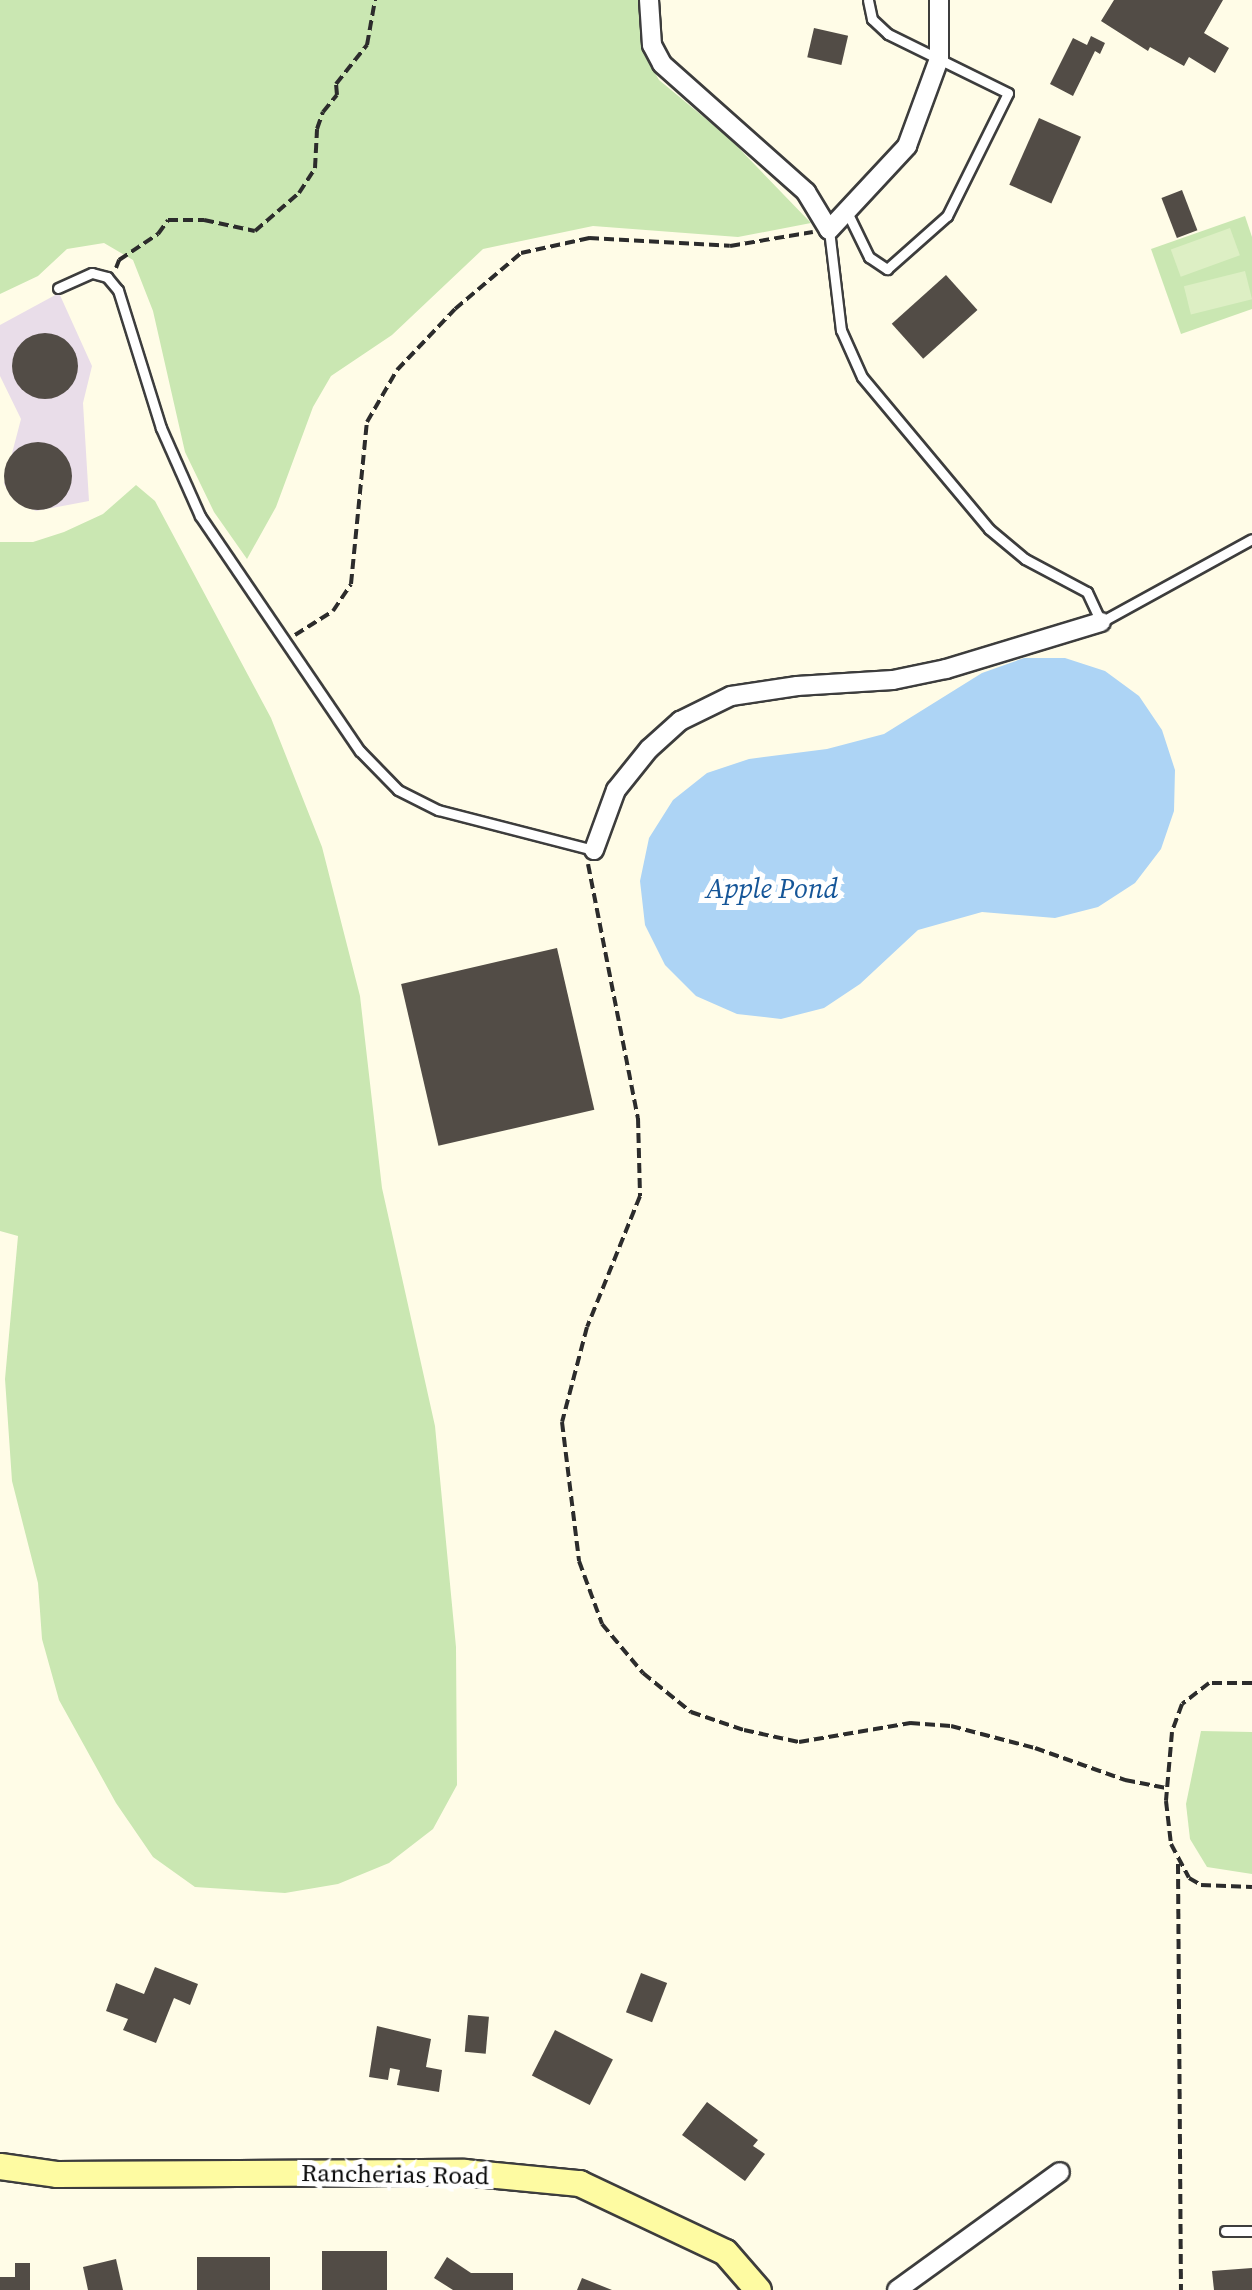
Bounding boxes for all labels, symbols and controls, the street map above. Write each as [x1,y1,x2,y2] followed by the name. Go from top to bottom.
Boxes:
[706,871,838,905] water label: Apple Pond
[301,2157,489,2191] street label: Rancherias Road

